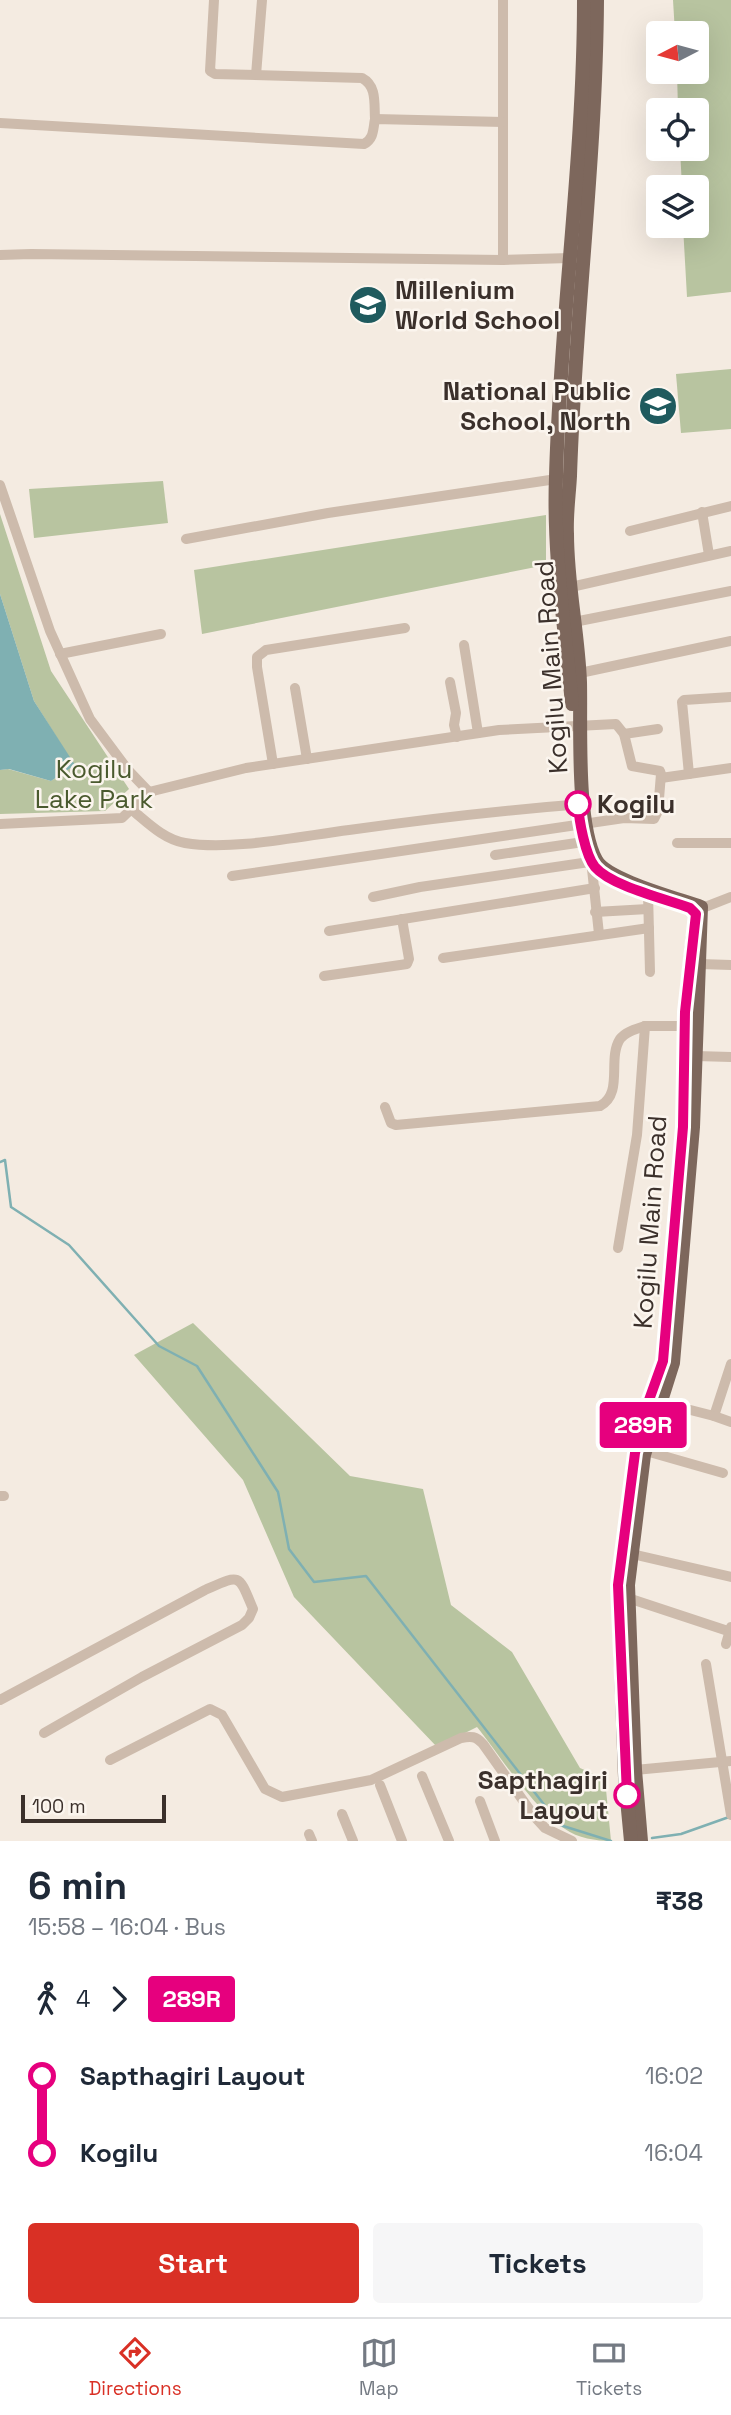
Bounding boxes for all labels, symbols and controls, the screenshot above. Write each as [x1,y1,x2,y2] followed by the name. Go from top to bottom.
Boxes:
[646,21,709,84] north arrow
[646,21,709,238] map controls
[646,98,709,161] button: locate
[646,175,709,238] button: layers
[395,273,560,337] place label: Millenium World School
[347,284,389,326] school or university icon: Millenium World School
[443,374,631,438] place label: National Public School, North
[637,385,679,427] school or university icon: National Public School, North
[527,559,575,775] street label: Kogilu Main Road
[35,752,153,816] park label: Kogilu Lake Park
[597,787,675,821] place label: Kogilu
[565,791,591,817] marker: Kogilu
[626,1114,674,1330] street label: Kogilu Main Road
[594,1402,692,1448] line badge: 289R
[614,1409,672,1440] text: 289R
[478,1763,608,1827] place label: Sapthagiri Layout
[614,1782,640,1808] marker: Sapthagiri Layout
[21,1792,166,1824] scale bar
[32,1794,86,1819] text: 100 m
[28,1862,127,1910] text: 6 min
[655,1884,703,1918] text: ₹38
[28,1912,226,1942] text: 15:58 – 16:04 · Bus
[28,1980,66,2018] icon: walk
[100,1980,138,2018] icon: forward
[162,1983,221,2014] text: 289R
[76,1984,90,2014] text: 4
[80,2059,305,2093] text: Sapthagiri Layout
[645,2061,703,2091] text: 16:02
[80,2136,158,2170] text: Kogilu
[644,2138,703,2168] text: 16:04
[28,2223,359,2303] button: Start
[373,2223,703,2303] button: Tickets
[89,2334,182,2401] tab: Directions
[359,2334,399,2401] tab: Map
[576,2334,642,2401] tab: Tickets

